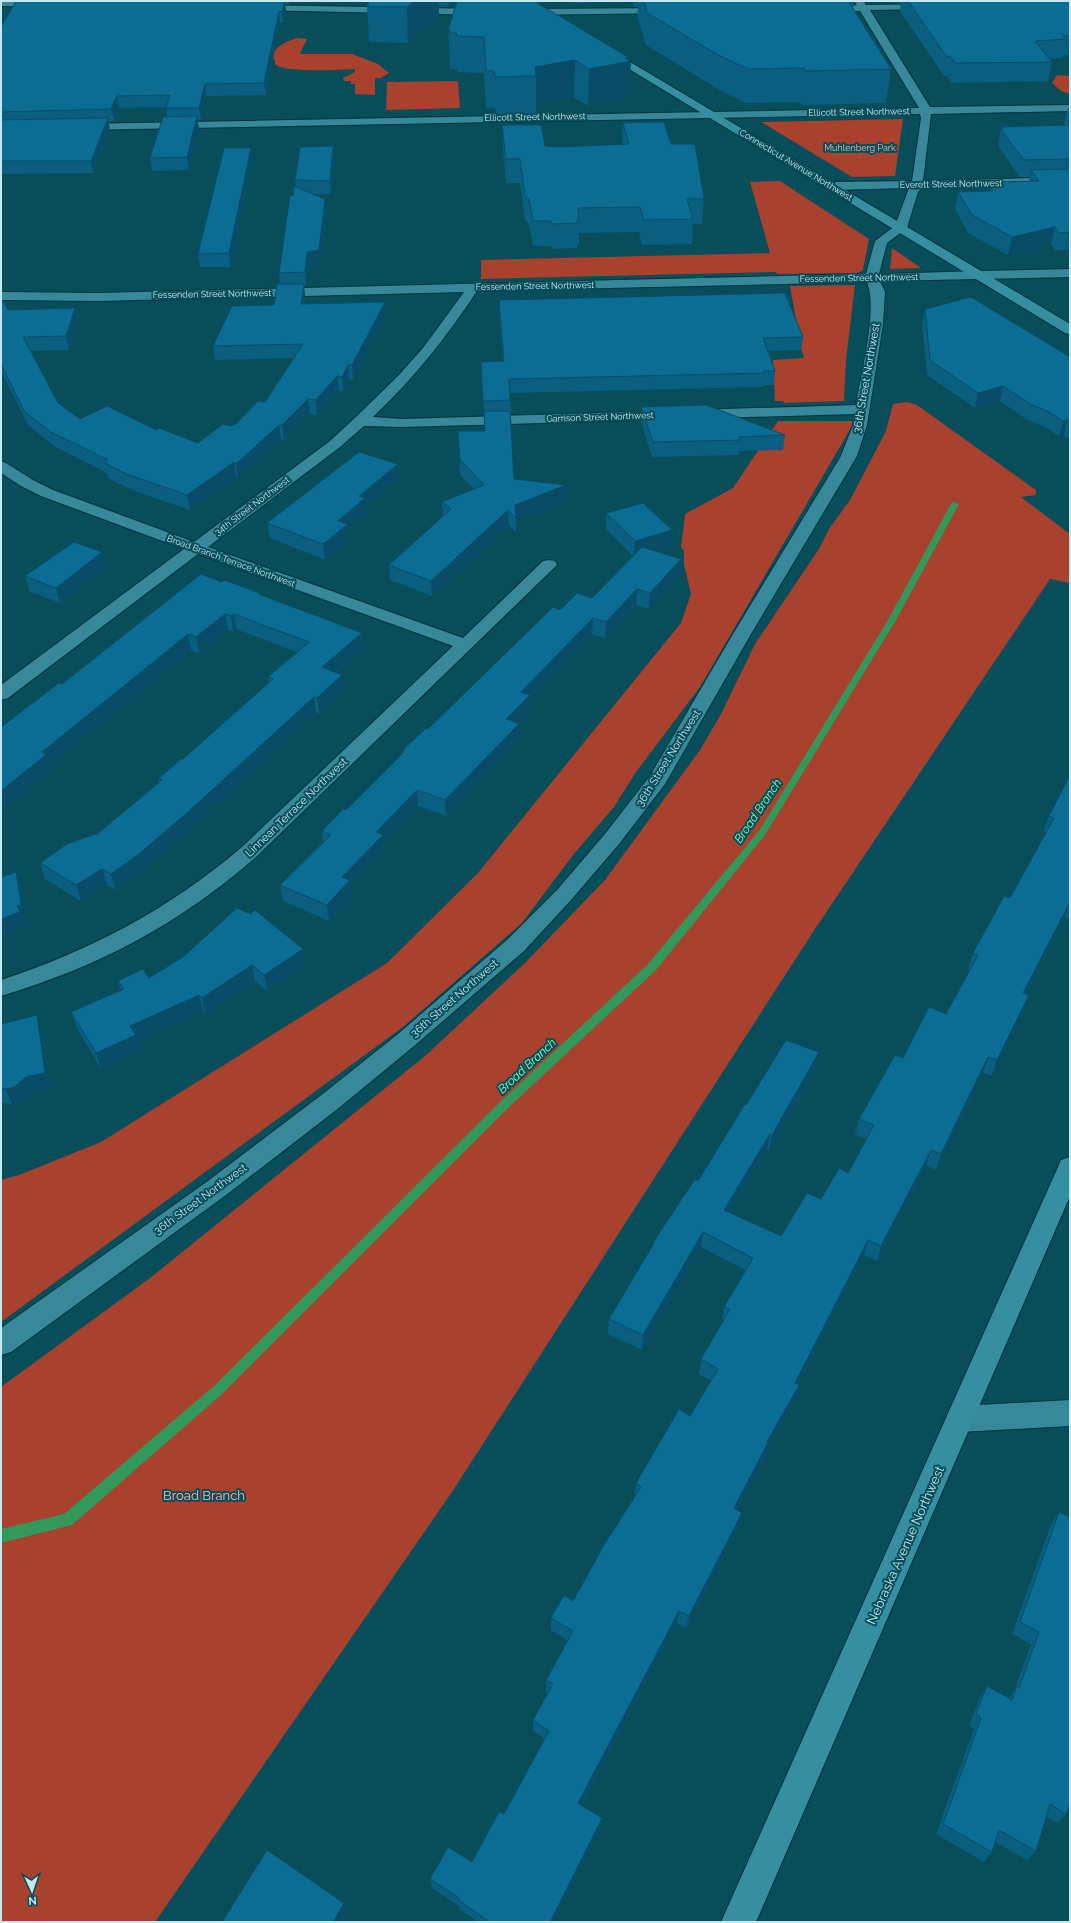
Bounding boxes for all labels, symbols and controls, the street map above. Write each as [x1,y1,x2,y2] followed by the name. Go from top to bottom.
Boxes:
[808,106,910,118] street label: Ellicott Street Northwest
[484,111,586,123] street label: Ellicott Street Northwest
[738,127,854,203] street label: Connecticut Avenue Northwest
[824,143,896,153] park label: Muhlenberg Park
[900,178,1002,190] street label: Everett Street Northwest
[800,272,918,284] street label: Fessenden Street Northwest
[476,280,594,292] street label: Fessenden Street Northwest
[153,288,271,300] street label: Fessenden Street Northwest
[850,322,883,434] street label: 36th Street Northwest
[546,410,654,424] street label: Garrison Street Northwest
[213,475,291,537] street label: 34th Street Northwest
[166,533,296,589] street label: Broad Branch Terrace Northwest
[633,707,704,809] street label: 36th Street Northwest
[243,755,350,860] street label: Linnean Terrace Northwest
[731,776,785,846] water label: Broad Branch
[408,957,501,1040] street label: 36th Street Northwest
[495,1035,559,1096] water label: Broad Branch
[151,1161,250,1237] street label: 36th Street Northwest
[864,1463,948,1627] street label: Nebraska Avenue Northwest
[163,1488,245,1503] park label: Broad Branch
[12,1871,52,1911] north arrow
[28,1894,37,1907] text: N

